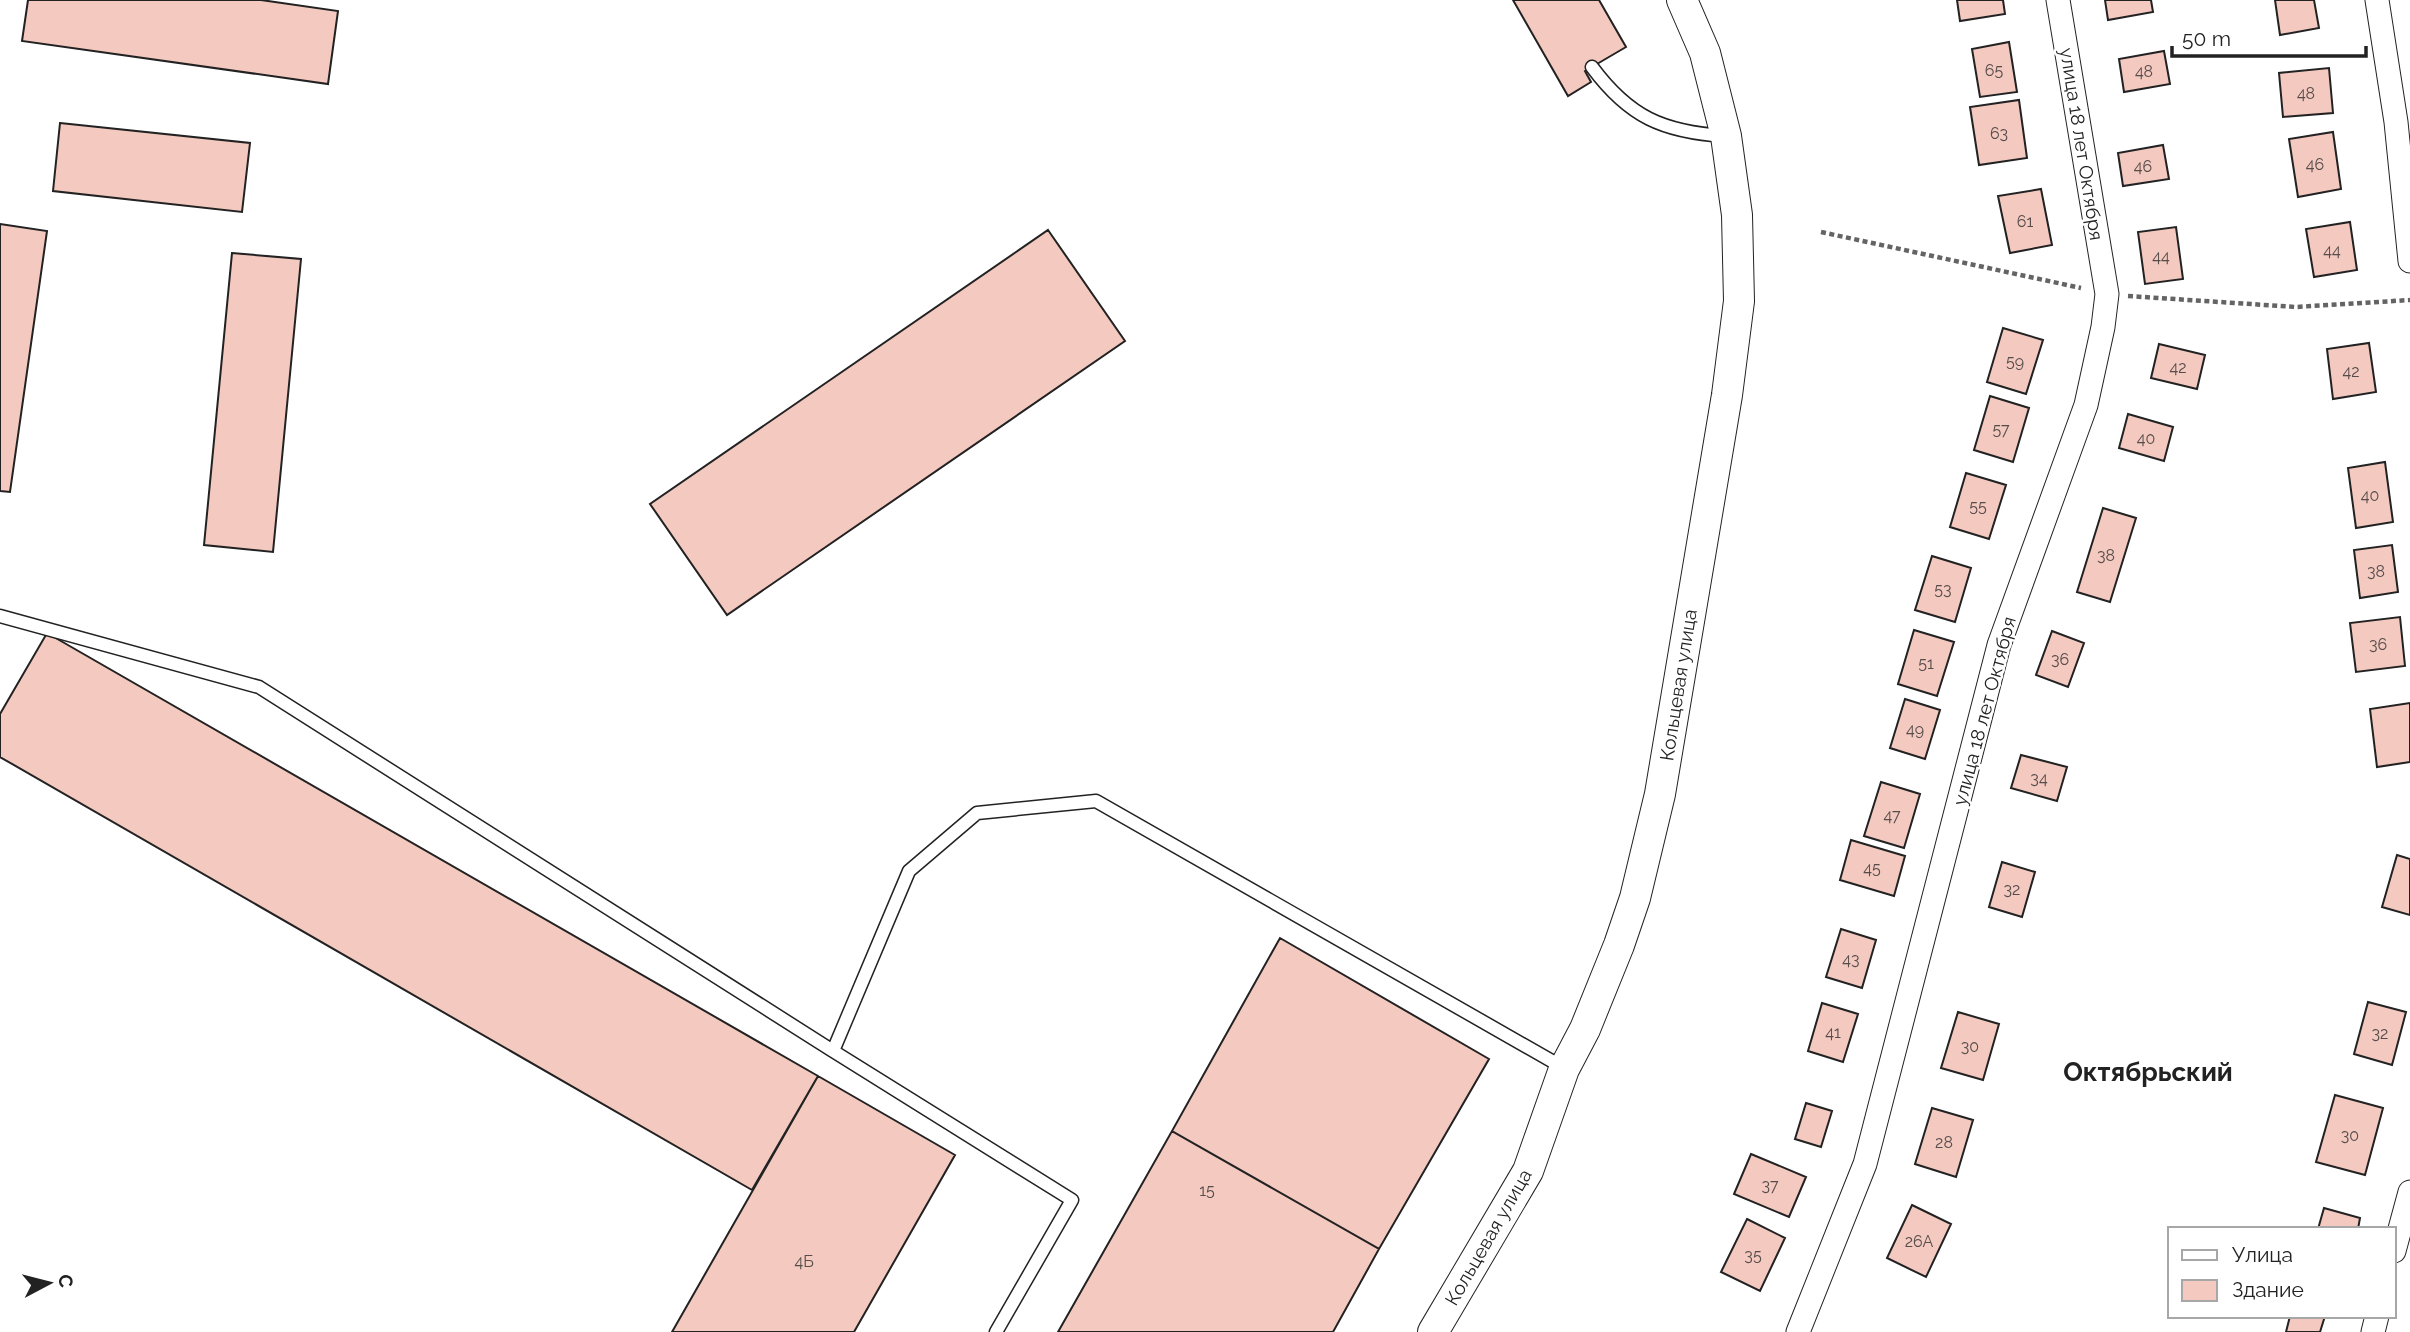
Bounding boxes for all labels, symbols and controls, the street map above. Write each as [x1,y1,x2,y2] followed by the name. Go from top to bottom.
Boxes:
[2172,14,2366,58] scale bar
[2182,26,2231,51] text: 50 m
[2056,46,2108,242] street label: улица 18 лет Октября
[1985,61,2003,80] house number: 65
[2135,62,2153,81] house number: 48
[2297,84,2315,103] house number: 48
[1990,124,2008,143] house number: 63
[2306,155,2324,174] house number: 46
[2134,157,2152,176] house number: 46
[2017,212,2033,231] house number: 61
[2323,241,2341,260] house number: 44
[2152,247,2170,266] house number: 44
[2006,352,2024,371] house number: 59
[2169,358,2187,377] house number: 42
[2342,362,2360,381] house number: 42
[1992,420,2010,439] house number: 57
[2137,429,2155,448] house number: 40
[2361,486,2379,505] house number: 40
[1969,497,1987,516] house number: 55
[2097,546,2115,565] house number: 38
[2367,562,2385,581] house number: 38
[1934,580,1952,599] house number: 53
[1655,607,1701,763] street label: Кольцевая улица
[1948,614,2020,808] street label: улица 18 лет Октября
[2369,635,2387,654] house number: 36
[2051,650,2069,669] house number: 36
[1918,654,1934,673] house number: 51
[1906,720,1924,739] house number: 49
[2030,769,2048,788] house number: 34
[1883,806,1901,825] house number: 47
[1863,859,1881,878] house number: 45
[2004,880,2020,899] house number: 32
[1842,950,1860,969] house number: 43
[1825,1023,1841,1042] house number: 41
[2372,1024,2388,1043] house number: 32
[1961,1037,1979,1056] house number: 30
[2063,1057,2233,1087] district label: Октябрьский
[2341,1126,2359,1145] house number: 30
[1935,1133,1953,1152] house number: 28
[1440,1165,1536,1309] street label: Кольцевая улица
[1761,1176,1779,1195] house number: 37
[1199,1181,1215,1200] house number: 15
[2168,1227,2396,1318] legend
[1905,1232,1933,1251] house number: 26А
[2232,1242,2293,1267] text: Улица
[1744,1246,1762,1265] house number: 35
[14,1248,84,1318] north arrow
[794,1252,814,1271] house number: 4Б
[54,1273,78,1289] text: С
[2232,1277,2304,1302] text: Здание

